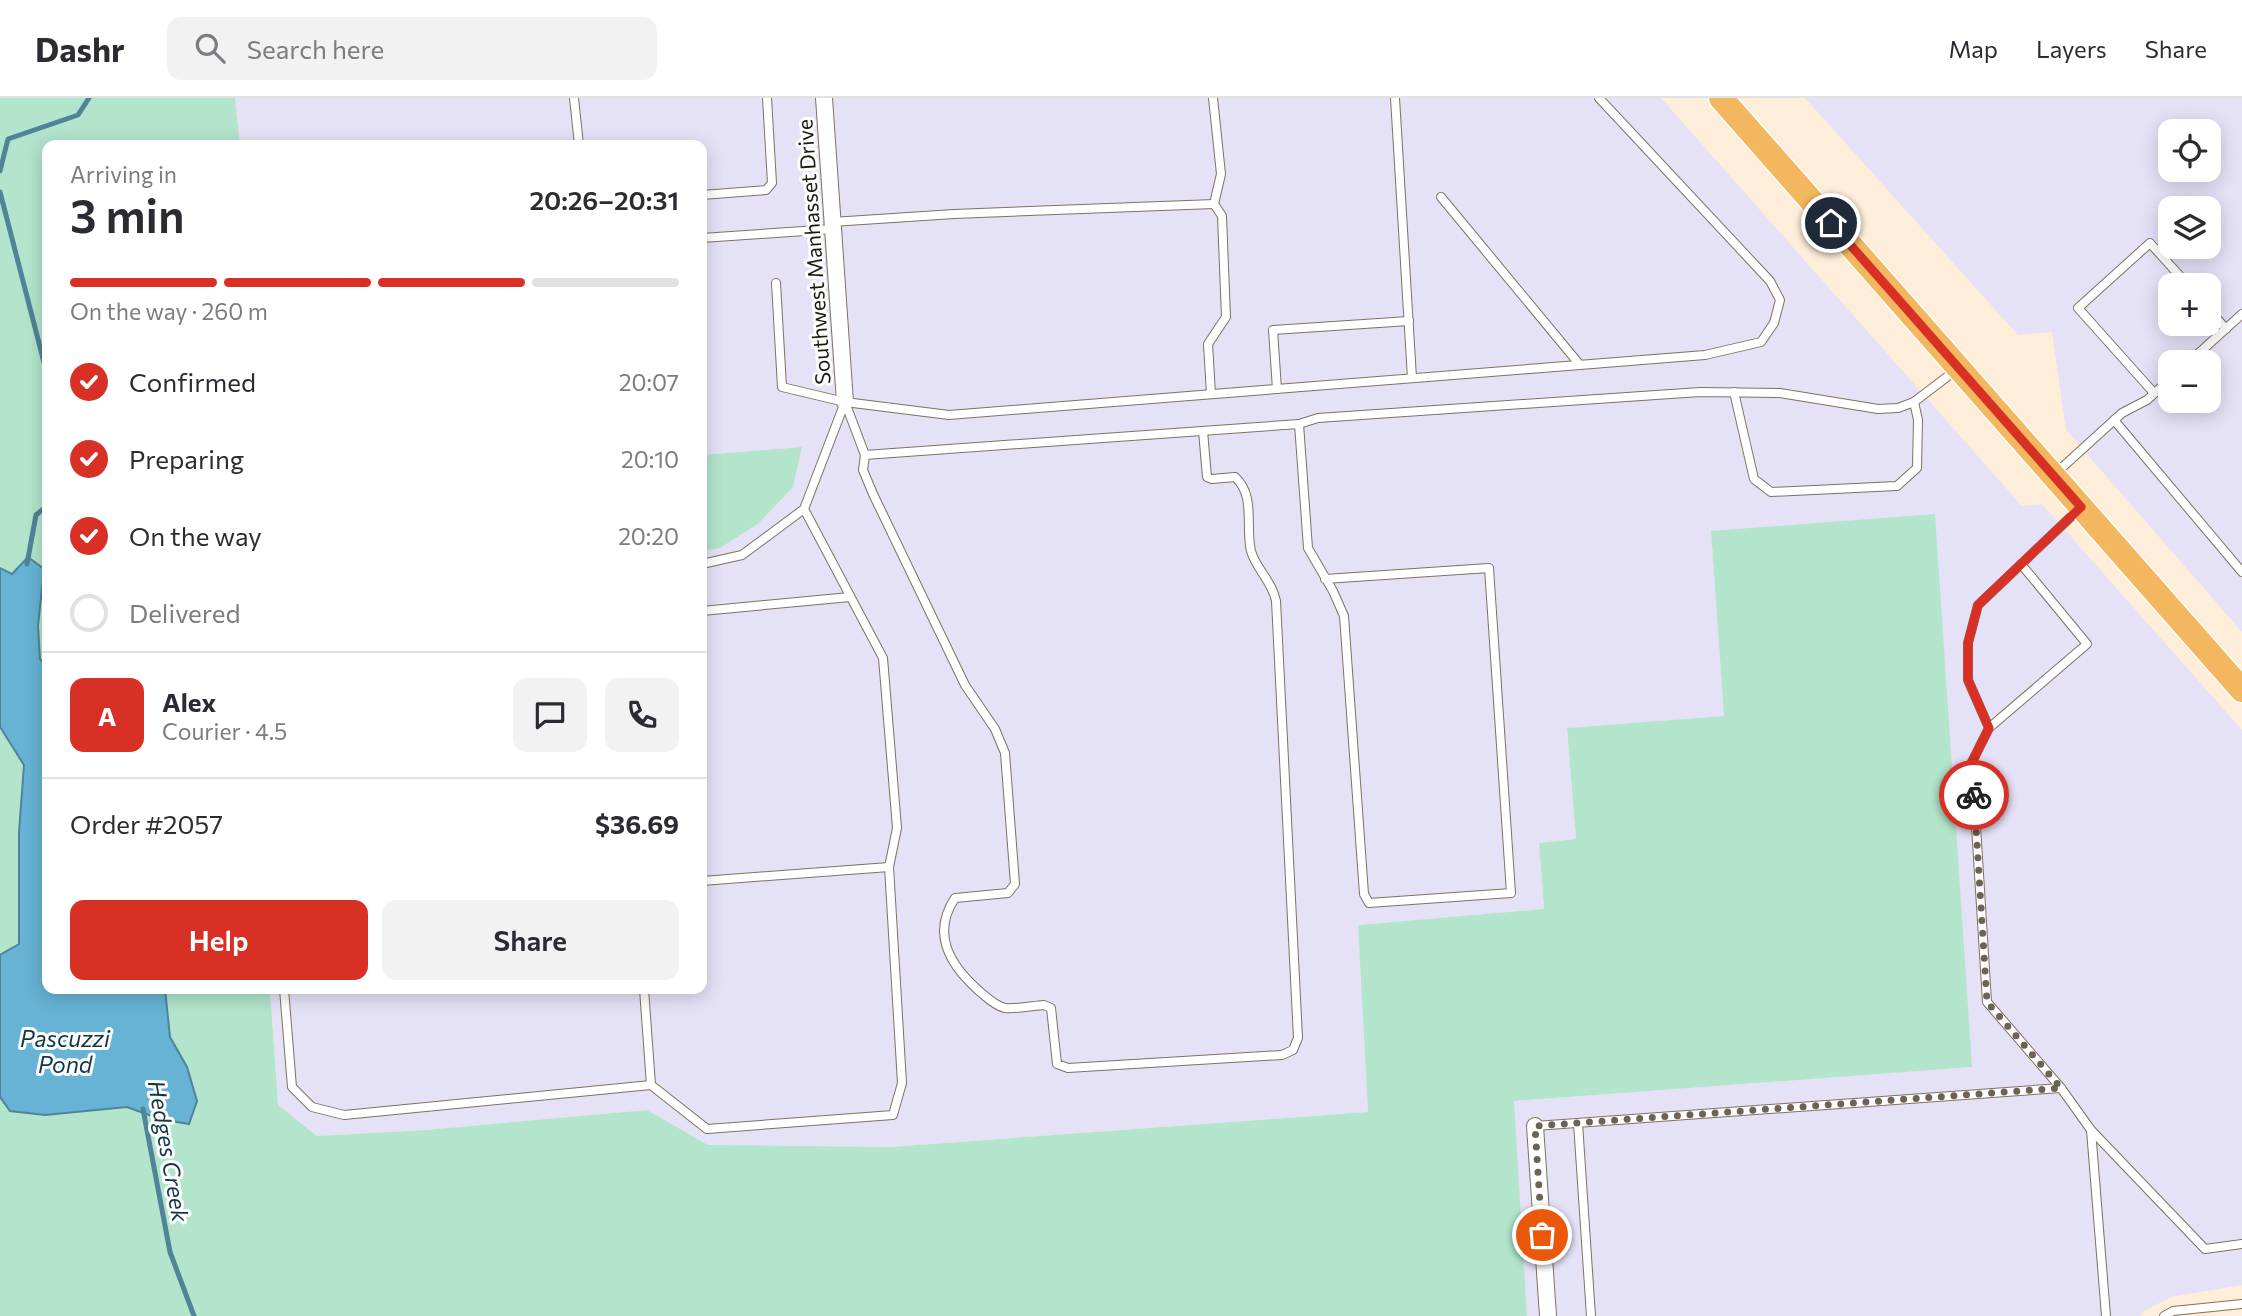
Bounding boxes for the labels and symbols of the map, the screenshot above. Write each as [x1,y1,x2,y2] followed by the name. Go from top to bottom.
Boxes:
[791,118,835,386] street label: Southwest Manhasset Drive
[1801,193,1861,253] pin
[1939,760,2009,830] courier
[20,1024,111,1078] water label: Pascuzzi Pond
[143,1078,195,1224] water label: Hedges Creek
[1512,1205,1572,1265] pin

